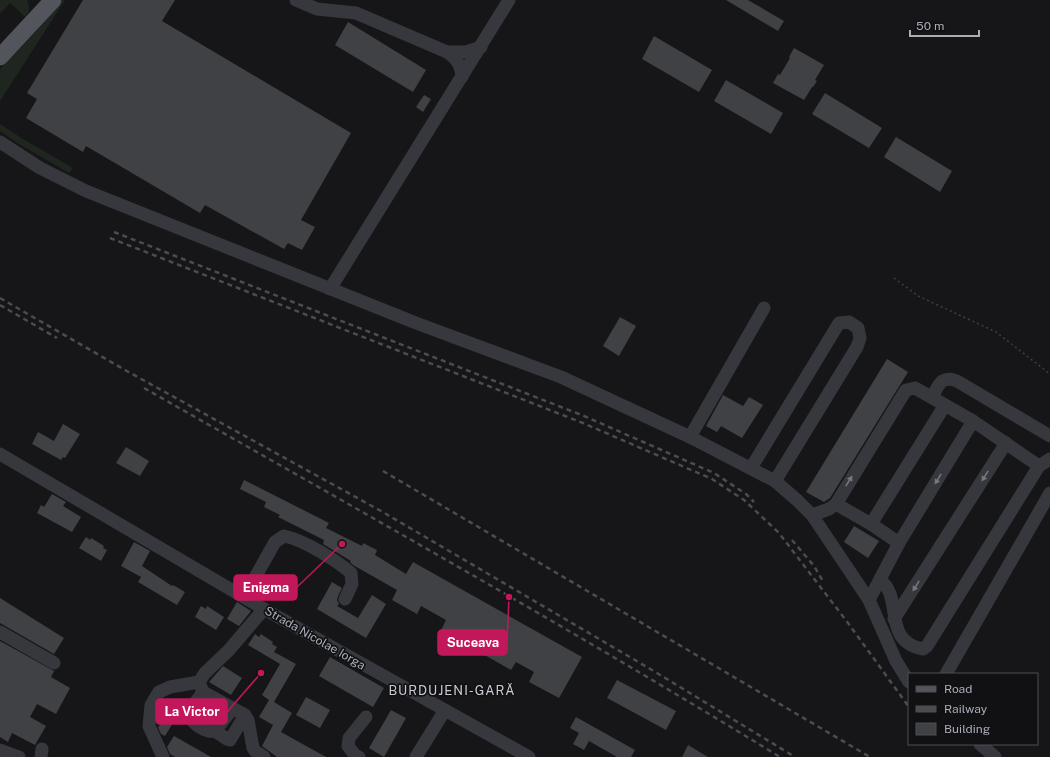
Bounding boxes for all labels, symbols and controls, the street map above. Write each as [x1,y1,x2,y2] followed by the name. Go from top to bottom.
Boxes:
[910,12,979,38] scale bar
[916,19,944,33] text: 50 m
[981,470,989,481] one-way arrow
[935,473,942,485] one-way arrow
[846,475,853,487] one-way arrow
[234,575,297,600] callout: Enigma
[243,580,289,595] text: Enigma
[912,580,919,591] one-way arrow
[262,603,368,673] street label: Strada Nicolae Iorga
[438,630,507,655] callout: Suceava
[447,635,499,650] text: Suceava
[908,673,1038,745] legend
[944,682,972,696] text: Road
[388,683,516,698] district label: BURDUJENI-GARĂ
[156,699,227,724] callout: La Victor
[944,702,988,716] text: Railway
[164,704,220,719] text: La Victor
[944,722,990,736] text: Building

